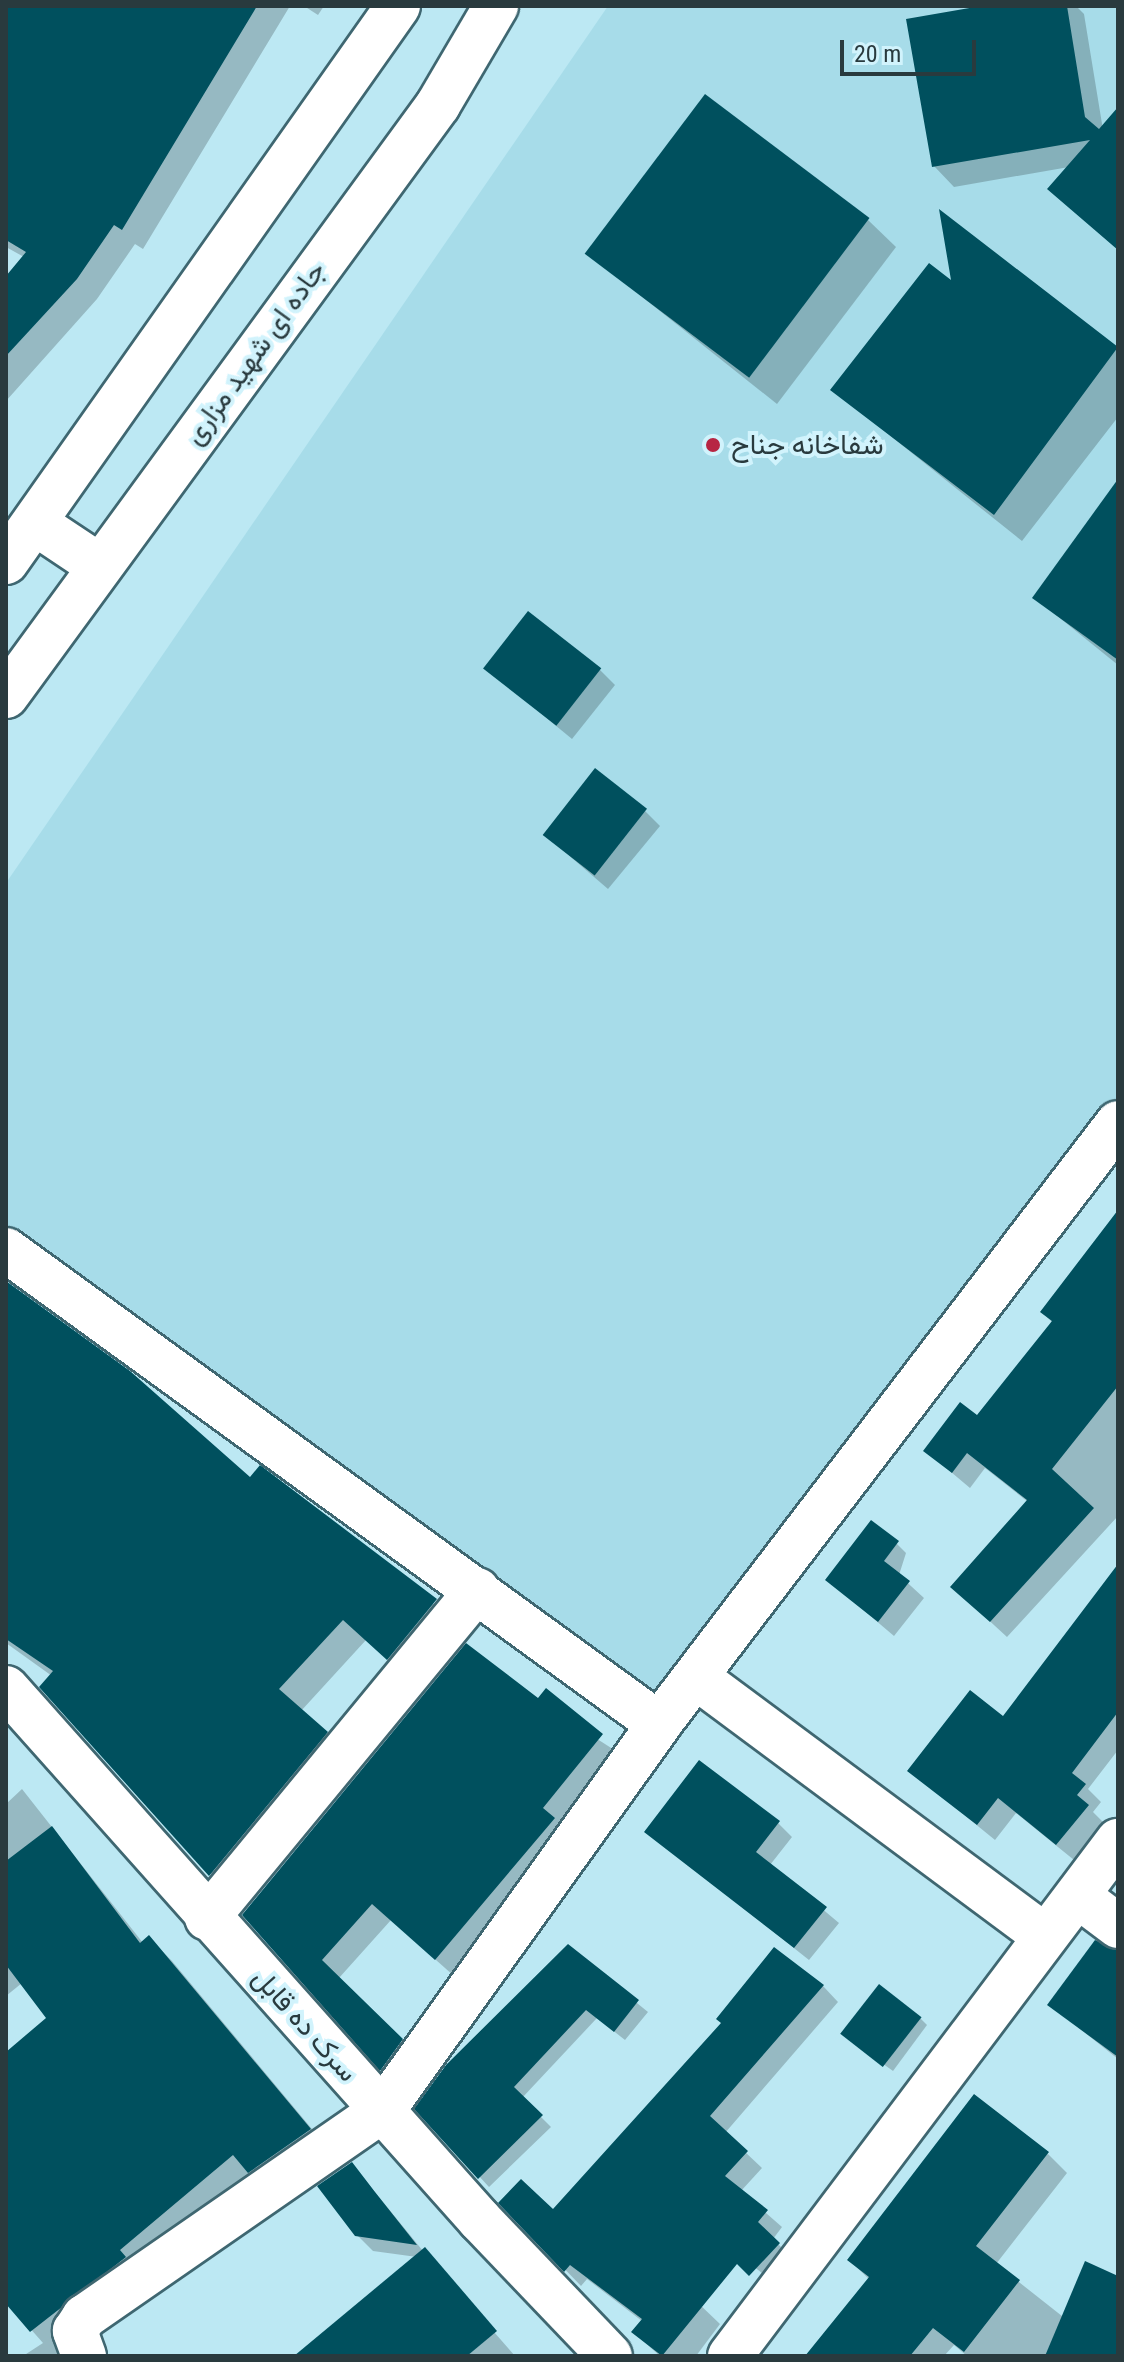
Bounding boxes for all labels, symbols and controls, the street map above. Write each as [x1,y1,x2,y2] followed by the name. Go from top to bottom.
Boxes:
[844,24,980,74] scale bar
[854,40,901,68] text: 20 m
[177,255,333,451] street label: جاده ای شهید مزاری
[731,428,884,462] place label: شفاخانه جناح
[702,434,724,456] marker: شفاخانه جناح
[245,1961,365,2089] street label: سرک ده قابل

